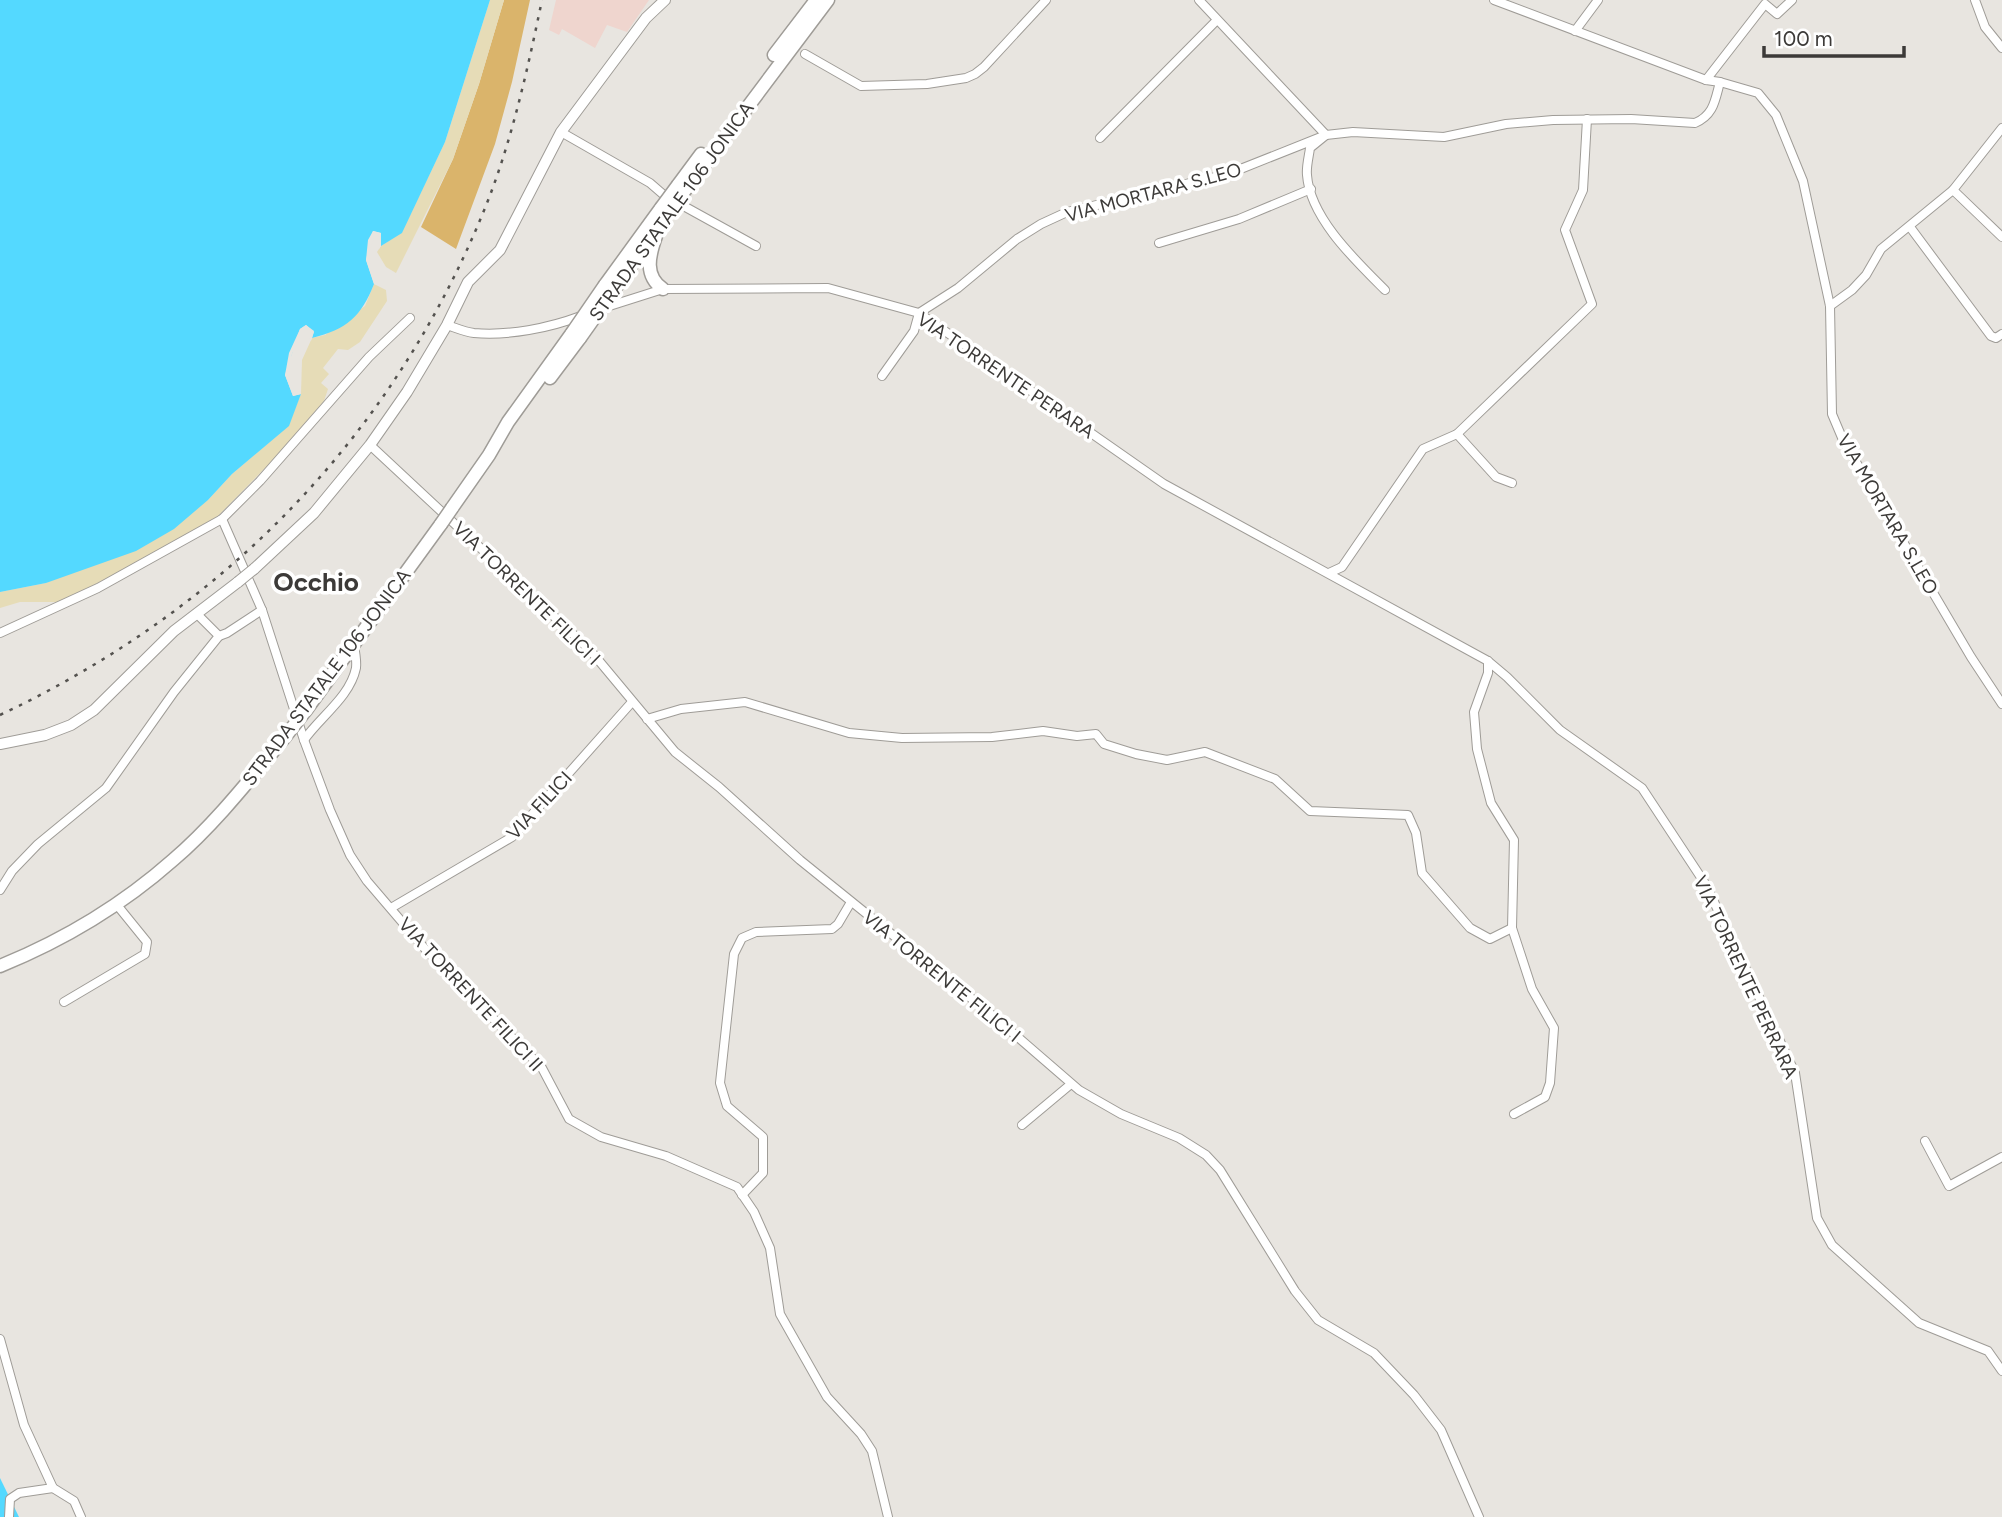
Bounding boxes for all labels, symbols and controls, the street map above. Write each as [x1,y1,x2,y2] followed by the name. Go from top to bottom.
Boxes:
[1764,14,1904,58] scale bar
[1774,26,1833,51] text: 100 m
[584,97,759,325] street label: STRADA STATALE 106 JONICA
[1062,158,1244,227] street label: VIA MORTARA S.LEO
[913,307,1099,443] street label: VIA TORRENTE PERARA
[1832,430,1943,599] street label: VIA MORTARA S.LEO
[448,517,605,670] street label: VIA TORRENTE FILICI I
[237,564,416,790] street label: STRADA STATALE 106 JONICA
[273,566,359,598] district label: Occhio
[502,766,577,844] street label: VIA FILICI
[1688,872,1803,1082] street label: VIA TORRENTE PERRARA
[858,906,1025,1047] street label: VIA TORRENTE FILICI I
[393,913,548,1076] street label: VIA TORRENTE FILICI II

